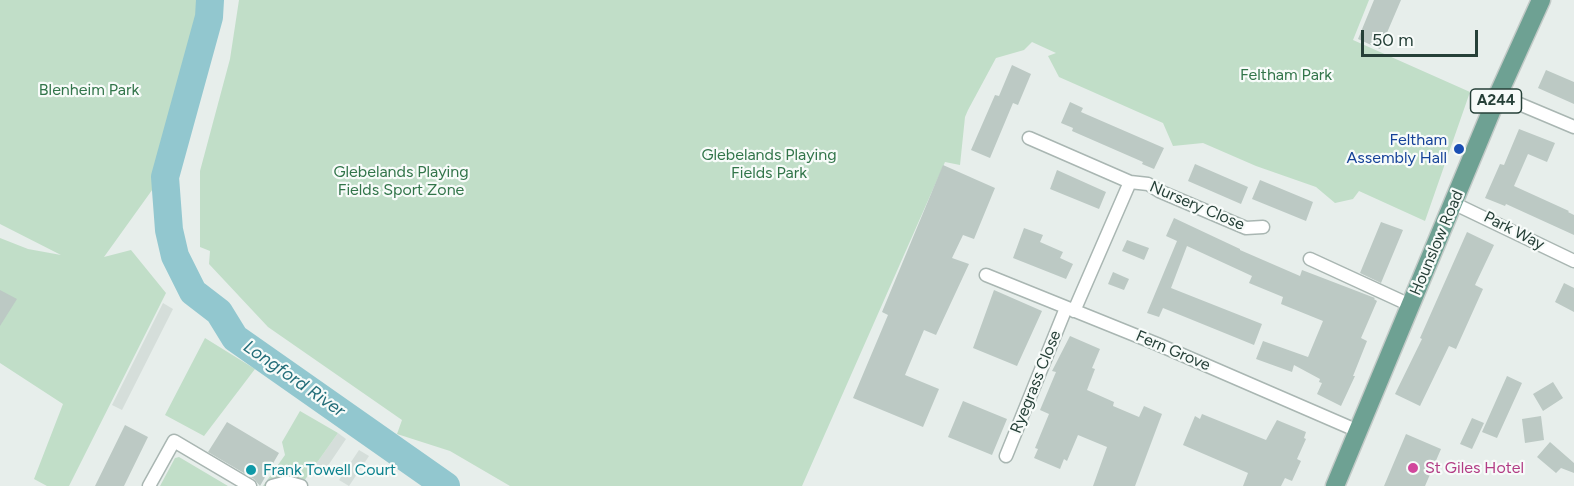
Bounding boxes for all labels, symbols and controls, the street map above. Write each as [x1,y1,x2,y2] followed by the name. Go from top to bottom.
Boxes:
[1364,18,1481,56] scale bar
[1372,29,1414,51] text: 50 m
[1240,65,1332,85] park label: Feltham Park
[39,80,139,100] park label: Blenheim Park
[1470,89,1522,113] road number: A244
[1346,130,1447,168] place label: Feltham Assembly Hall
[1452,142,1466,156] marker: Feltham Assembly Hall
[701,145,837,183] park label: Glebelands Playing Fields Park
[333,162,469,200] park label: Glebelands Playing Fields Sport Zone
[1147,177,1247,235] street label: Nursery Close
[1406,187,1468,299] street label: Hounslow Road
[1480,208,1548,254] street label: Park Way
[1133,327,1213,375] street label: Fern Grove
[1007,328,1065,436] street label: Ryegrass Close
[239,336,349,422] water label: Longford River
[1425,458,1524,478] place label: St Giles Hotel
[263,460,396,480] place label: Frank Towell Court
[1406,461,1420,475] marker: St Giles Hotel
[244,463,258,477] marker: Frank Towell Court

